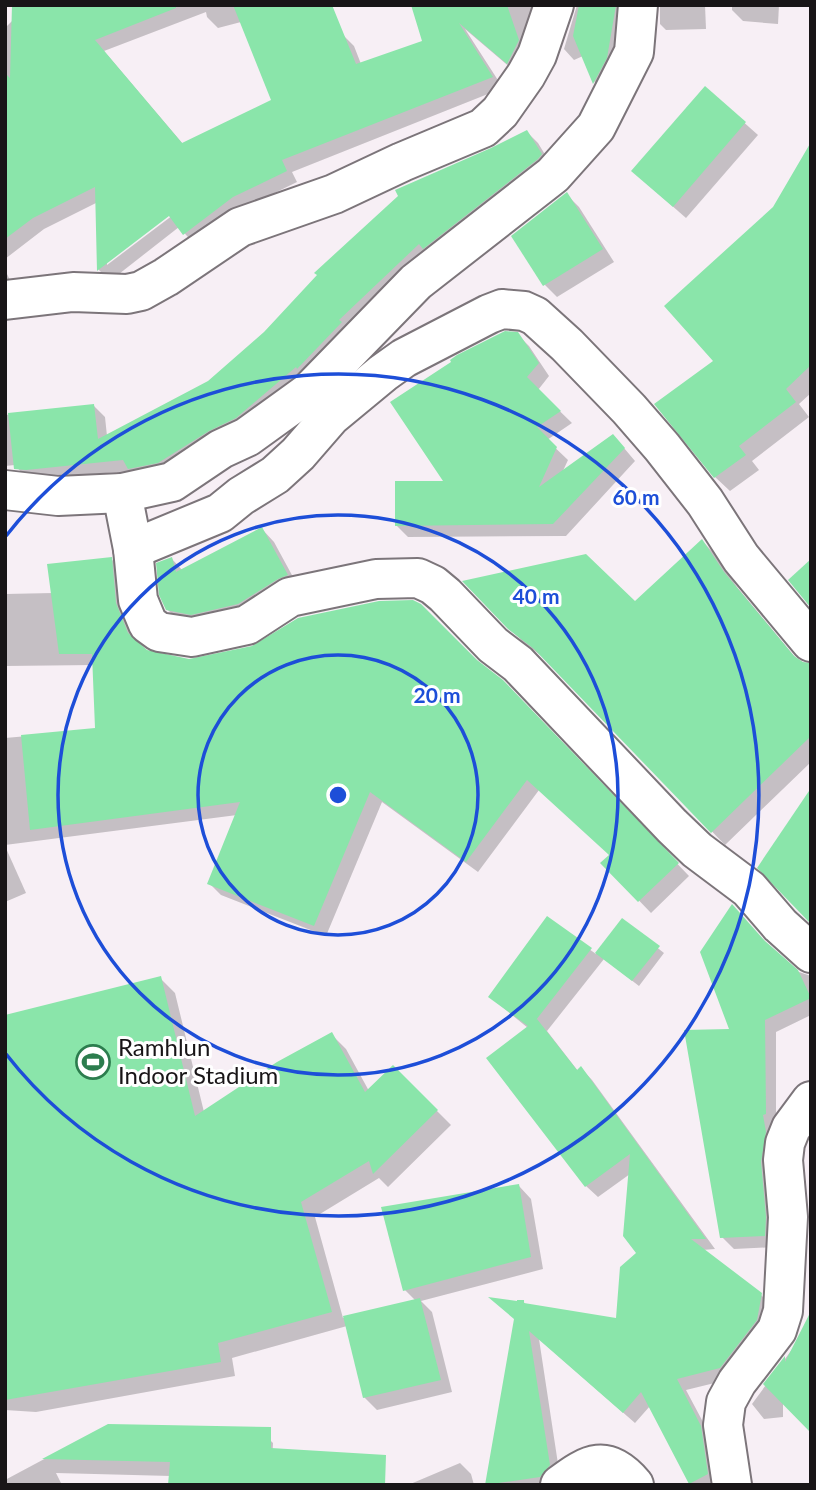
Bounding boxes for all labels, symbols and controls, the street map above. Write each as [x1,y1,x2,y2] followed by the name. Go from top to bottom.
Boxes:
[612,484,660,509] text: 60 m
[512,583,560,608] text: 40 m
[413,682,461,707] text: 20 m
[326,783,350,807] centre of rings
[118,1032,278,1089] place label: Ramhlun Indoor Stadium
[74,1043,112,1081] sports icon: Ramhlun Indoor Stadium

